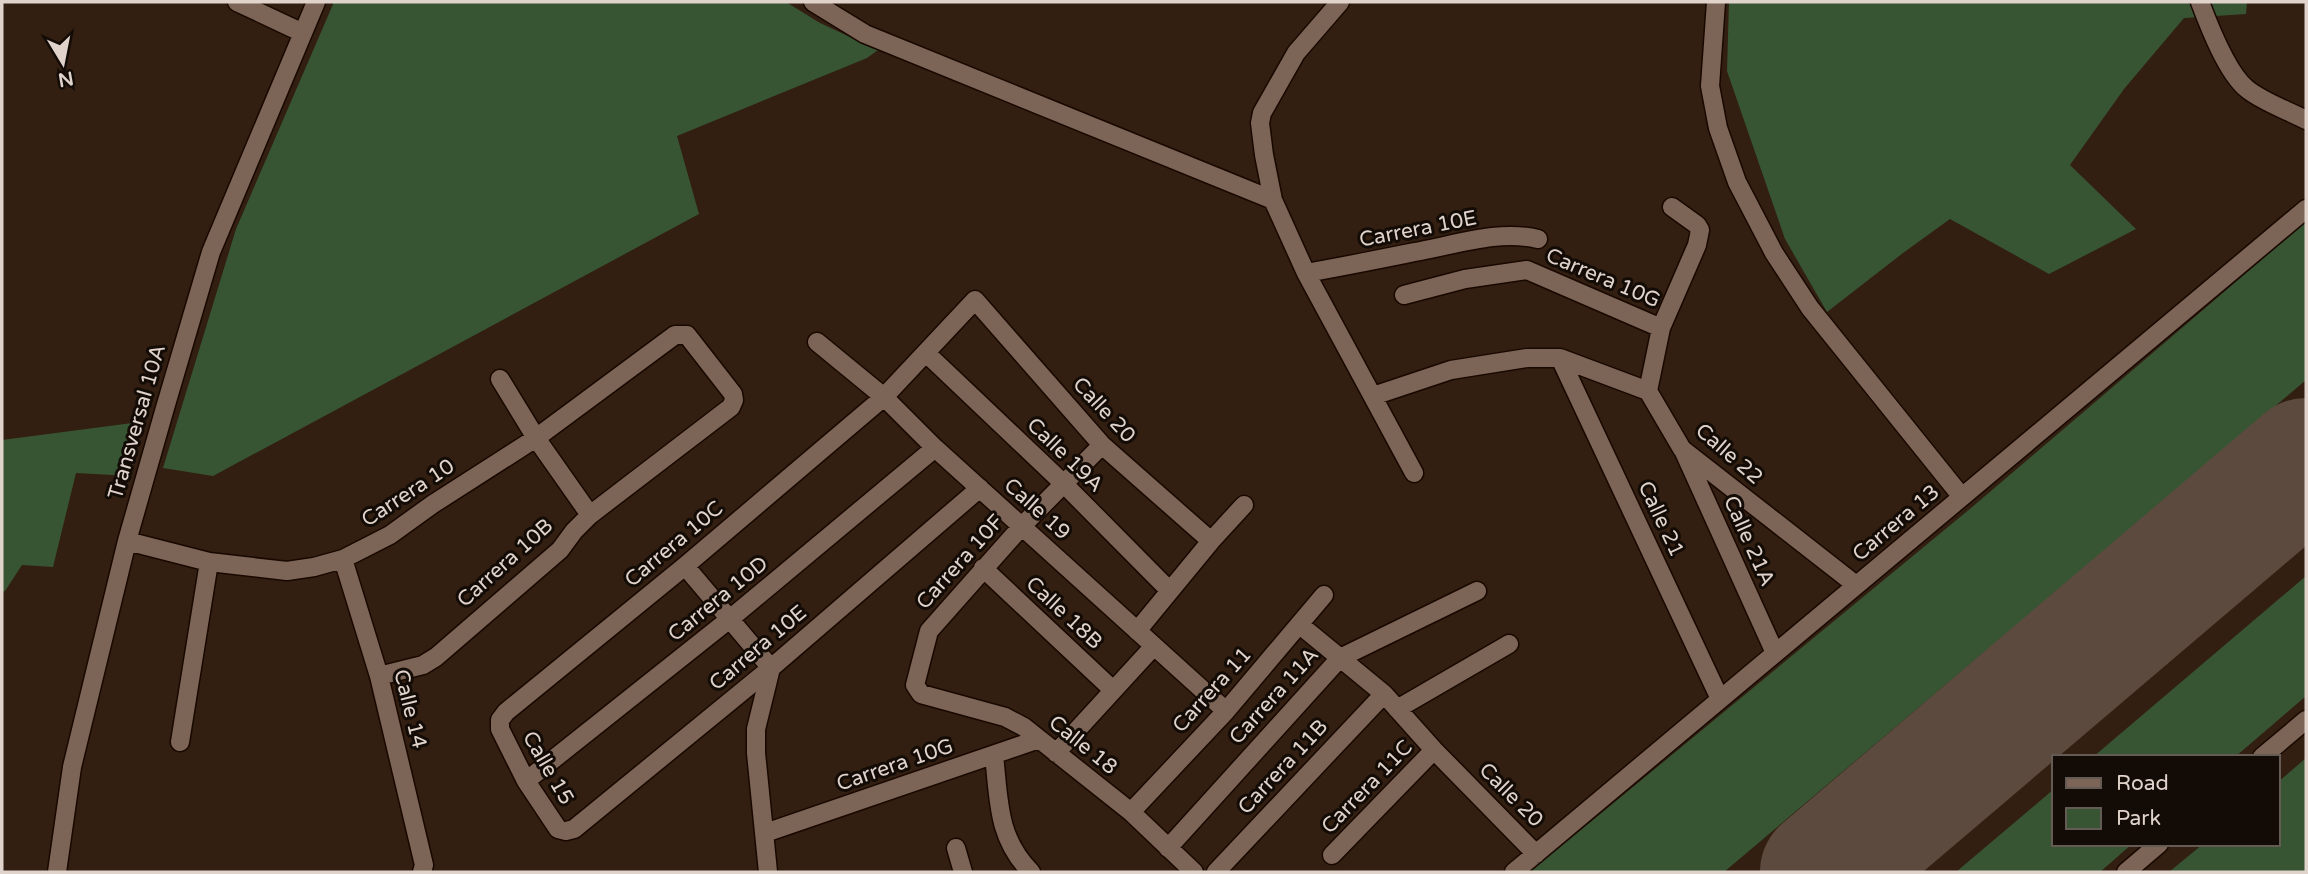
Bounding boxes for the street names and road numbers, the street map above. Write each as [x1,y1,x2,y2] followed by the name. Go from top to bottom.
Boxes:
[1357,205,1479,253] street label: Carrera 10E
[1542,243,1664,313] street label: Carrera 10G
[103,342,171,502] street label: Transversal 10A
[1067,372,1141,448] street label: Calle 20
[1022,413,1108,497] street label: Calle 19A
[1690,418,1768,490] street label: Calle 22
[357,454,459,532] street label: Carrera 10
[999,473,1075,545] street label: Calle 19
[1633,477,1689,561] street label: Calle 21
[1847,479,1945,567] street label: Carrera 13
[1718,492,1780,590] street label: Calle 21A
[620,496,728,592] street label: Carrera 10C
[911,509,1009,614] street label: Carrera 10F
[452,513,558,613] street label: Carrera 10B
[663,551,773,647] street label: Carrera 10D
[1021,571,1107,655] street label: Calle 18B
[704,600,812,696] street label: Carrera 10E
[1167,642,1257,738] street label: Carrera 11
[1224,643,1324,749] street label: Carrera 11A
[388,667,432,751] street label: Calle 14
[1044,710,1122,780] street label: Calle 18
[1233,714,1333,820] street label: Carrera 11B
[517,727,579,809] street label: Calle 15
[833,733,957,797] street label: Carrera 10G
[1316,735,1418,839] street label: Carrera 11C
[1474,758,1548,832] street label: Calle 20

